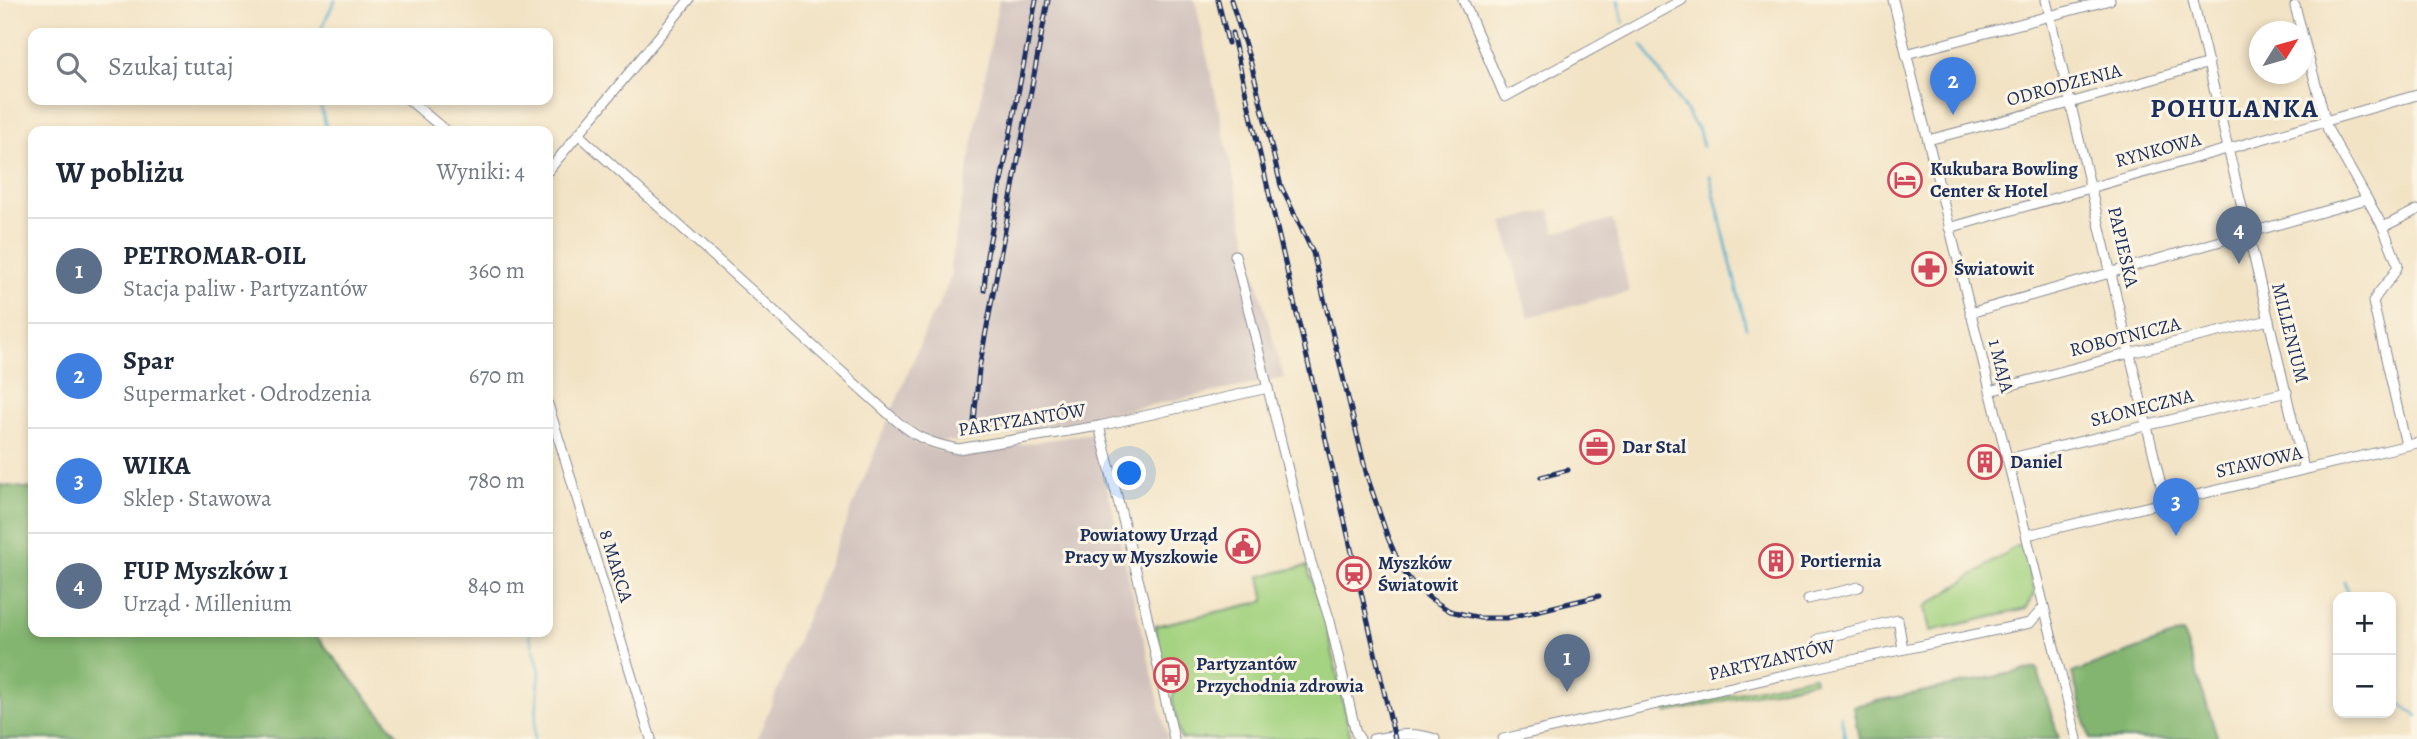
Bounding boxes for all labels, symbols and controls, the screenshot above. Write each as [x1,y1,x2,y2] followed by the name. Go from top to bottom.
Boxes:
[2249,21,2312,84] north arrow
[28,28,553,105] search box
[52,48,90,86] icon: search
[108,49,234,84] text: Szukaj tutaj
[1930,57,1976,115] pin: 2
[2004,57,2125,113] street label: ODRODZENIA
[2150,91,2320,126] district label: POHULANKA
[2112,126,2205,174] street label: RYNKOWA
[56,152,184,192] text: W pobliżu
[436,156,525,187] text: Wyniki: 4
[1930,156,2078,204] place label: Kukubara Bowling Center & Hotel
[1886,161,1924,199] hotel icon: Kukubara Bowling Center & Hotel
[2101,204,2145,291] street label: PAPIESKA
[2216,206,2262,264] pin: 4
[123,238,306,273] text: PETROMAR-OIL
[1910,250,1948,288] pharmacy icon: Światowit
[75,255,83,286] text: 1
[469,255,525,286] text: 360 m
[1954,256,2035,282] place label: Światowit
[123,273,368,304] text: Stacja paliw · Partyzantów
[2265,280,2315,386] street label: MILLENIUM
[2067,310,2184,363] street label: ROBOTNICZA
[1982,336,2020,396] street label: 1 MAJA
[123,343,174,378] text: Spar
[73,360,85,391] text: 2
[469,360,525,391] text: 670 m
[123,378,371,409] text: Supermarket · Odrodzenia
[2088,382,2197,433] street label: SŁONECZNA
[956,397,1088,443] street label: PARTYZANTÓW
[1578,428,1616,466] office icon: Dar Stal
[1622,434,1686,460] place label: Dar Stal
[2213,439,2306,485] street label: STAWOWA
[1966,443,2004,481] building icon: Daniel
[123,448,191,483] text: WIKA
[2010,449,2062,475] place label: Daniel
[1112,456,1146,490] your location
[74,465,84,496] text: 3
[468,465,525,496] text: 780 m
[2153,478,2199,536] pin: 3
[123,483,272,514] text: Sklep · Stawowa
[1064,522,1219,570] place label: Powiatowy Urząd Pracy w Myszkowie
[593,527,640,606] street label: 8 MARCA
[1224,527,1262,565] public building icon: Powiatowy Urząd Pracy w Myszkowie
[1757,542,1795,580] building icon: Portiernia
[1800,548,1883,574] place label: Portiernia
[1378,550,1459,598] place label: Myszków Światowit
[123,553,288,588] text: FUP Myszków 1
[1335,555,1373,593] station icon: Myszków Światowit
[74,570,84,601] text: 4
[467,570,525,601] text: 840 m
[123,588,292,619] text: Urząd · Millenium
[2333,592,2396,718] map controls
[2333,592,2396,655] button: +
[1706,633,1838,687] street label: PARTYZANTÓW
[1544,634,1590,692] pin: 1
[1196,651,1365,699] place label: Partyzantów Przychodnia zdrowia
[2333,655,2396,718] button: −
[1152,656,1190,694] bus stop icon: Partyzantów Przychodnia zdrowia

